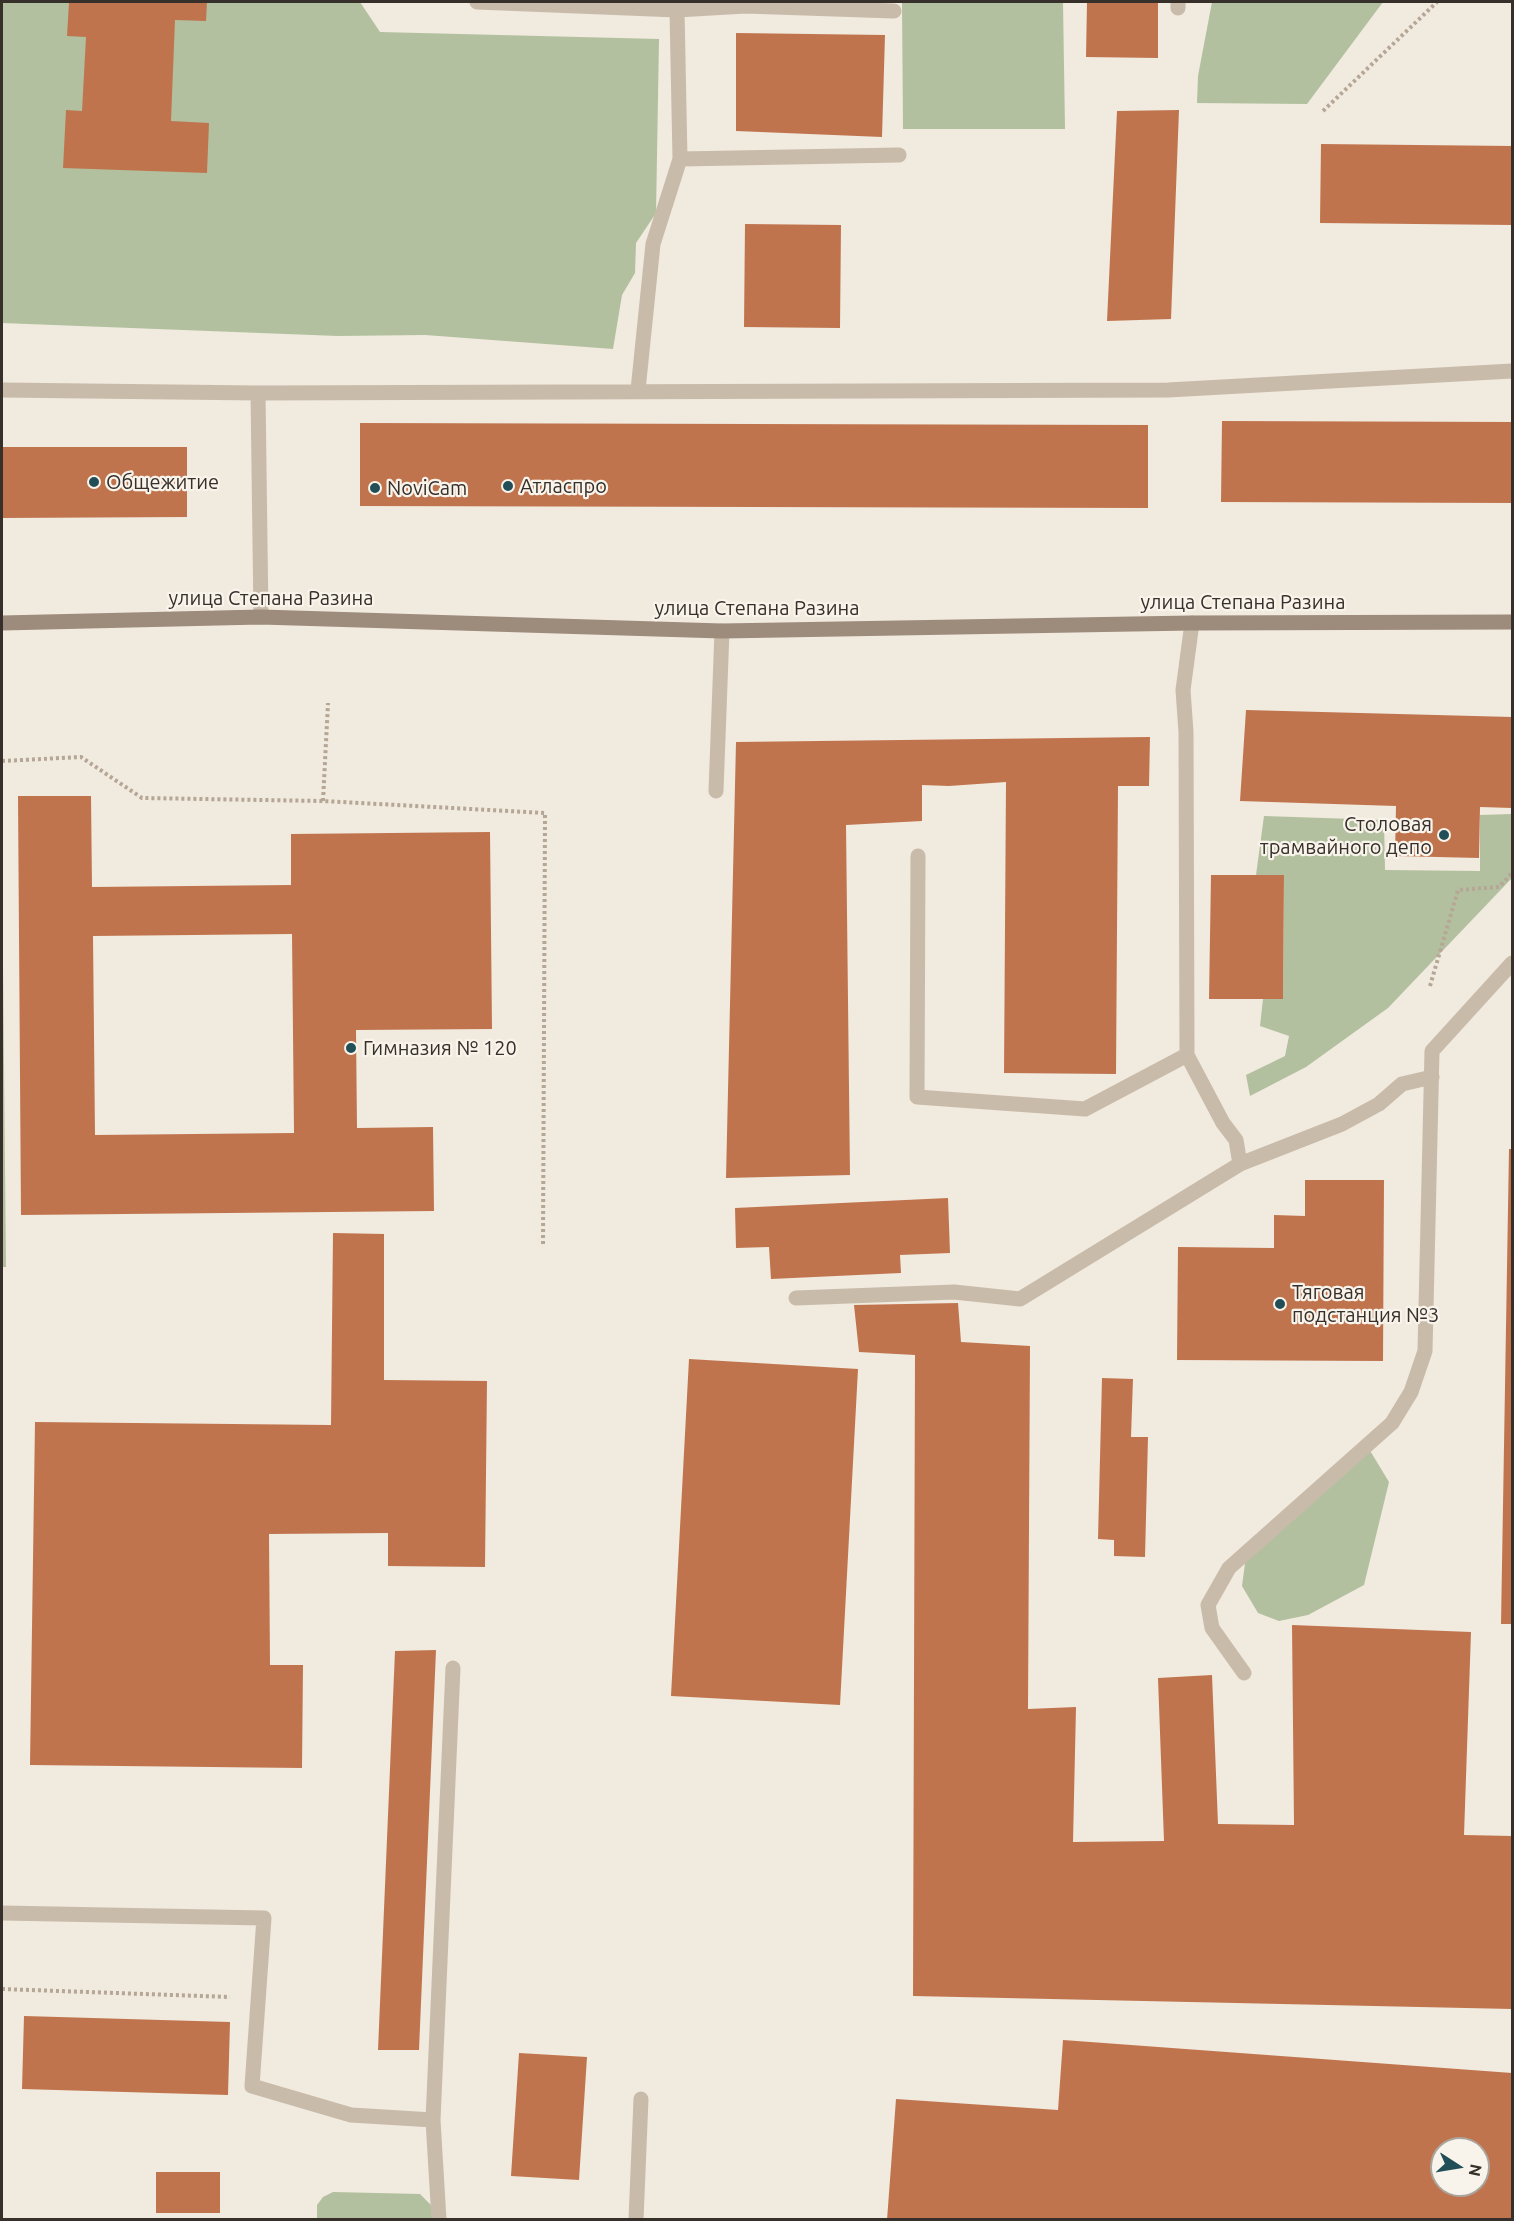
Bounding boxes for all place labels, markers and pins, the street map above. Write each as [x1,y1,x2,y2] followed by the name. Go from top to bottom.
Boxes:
[106,470,219,494] place label: Общежитие
[520,474,607,498] place label: Атласпро
[87,475,101,489] marker: Общежитие
[387,476,467,500] place label: NoviСam
[501,479,515,493] marker: Атласпро
[368,481,382,495] marker: NoviСam
[1260,812,1432,859] place label: Столовая трамвайного депо
[1437,828,1451,842] marker: Столовая трамвайного депо
[363,1036,517,1060] place label: Гимназия № 120
[344,1041,358,1055] marker: Гимназия № 120
[1292,1280,1439,1327] place label: Тяговая подстанция №3
[1273,1297,1287,1311] marker: Тяговая подстанция №3

